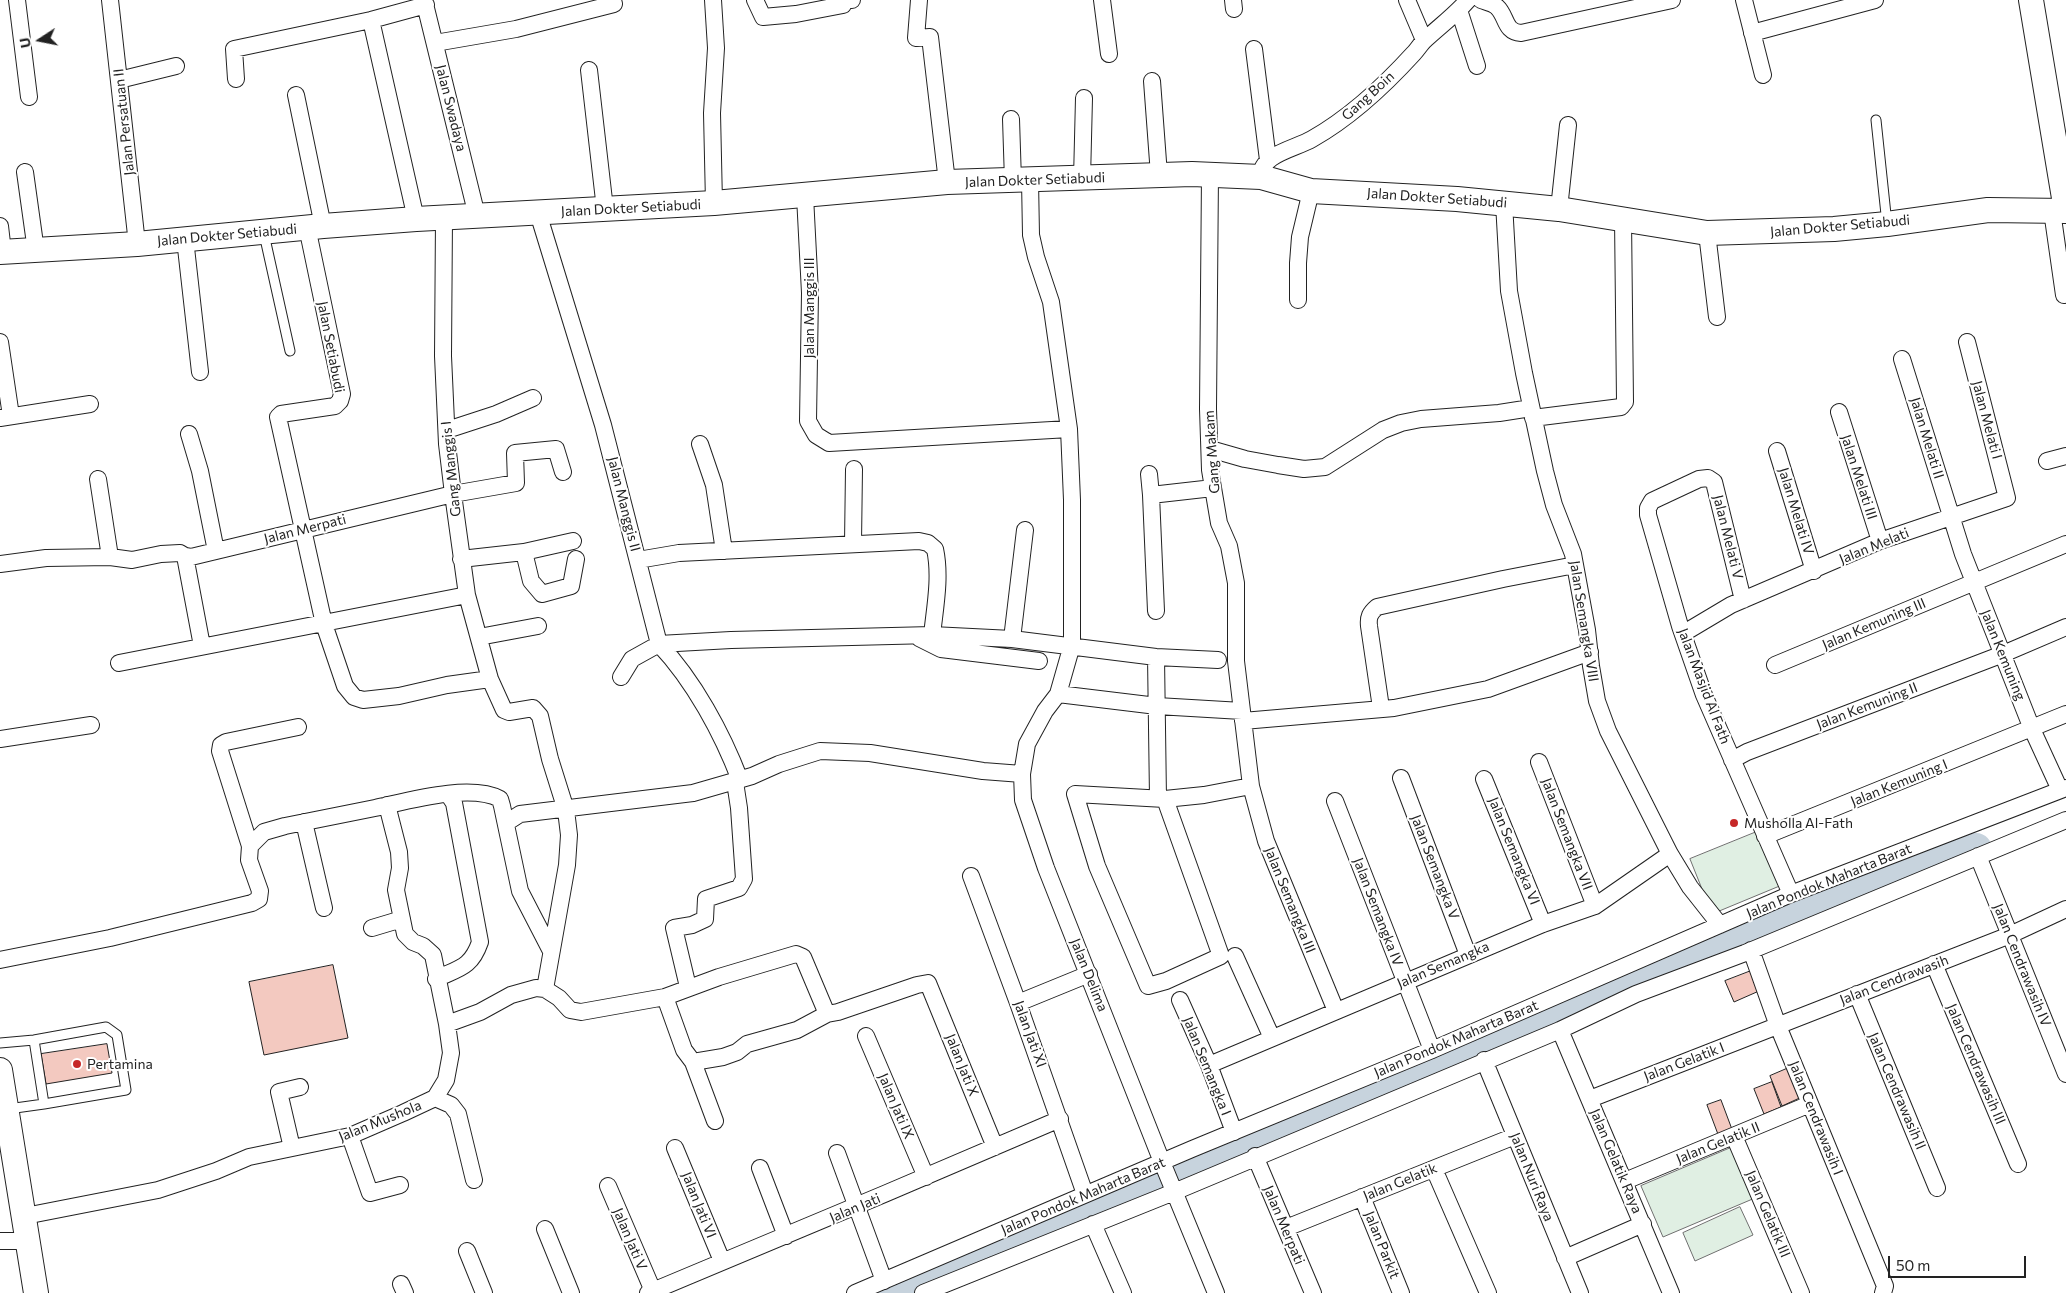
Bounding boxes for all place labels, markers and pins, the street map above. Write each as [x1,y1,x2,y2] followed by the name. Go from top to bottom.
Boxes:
[1744,815,1853,831] place label: Musholla Al-Fath
[1728,817,1740,829] marker: Musholla Al-Fath
[87,1056,153,1072] place label: Pertamina
[71,1058,83,1070] marker: Pertamina

